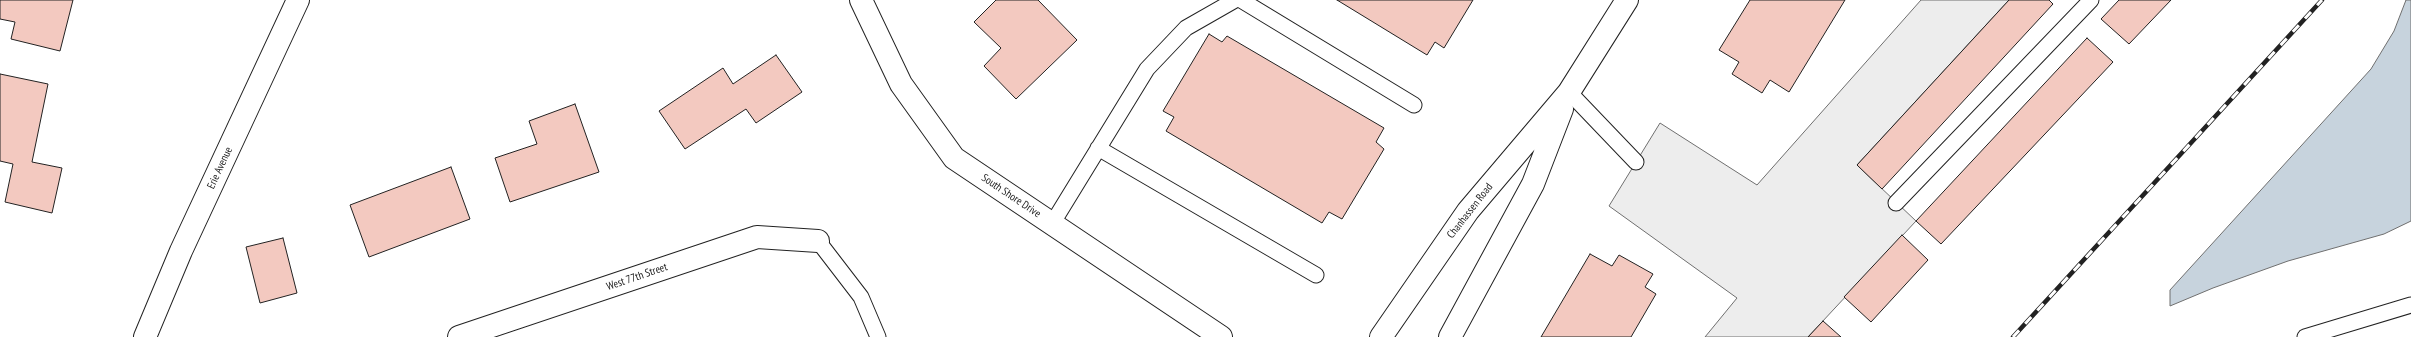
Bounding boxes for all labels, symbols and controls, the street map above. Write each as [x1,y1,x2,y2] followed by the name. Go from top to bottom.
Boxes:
[205,145,235,191] street label: Erie Avenue
[979,171,1043,221] street label: South Shore Drive
[1444,181,1496,241] street label: Chanhassen Road
[605,260,669,294] street label: West 77th Street

